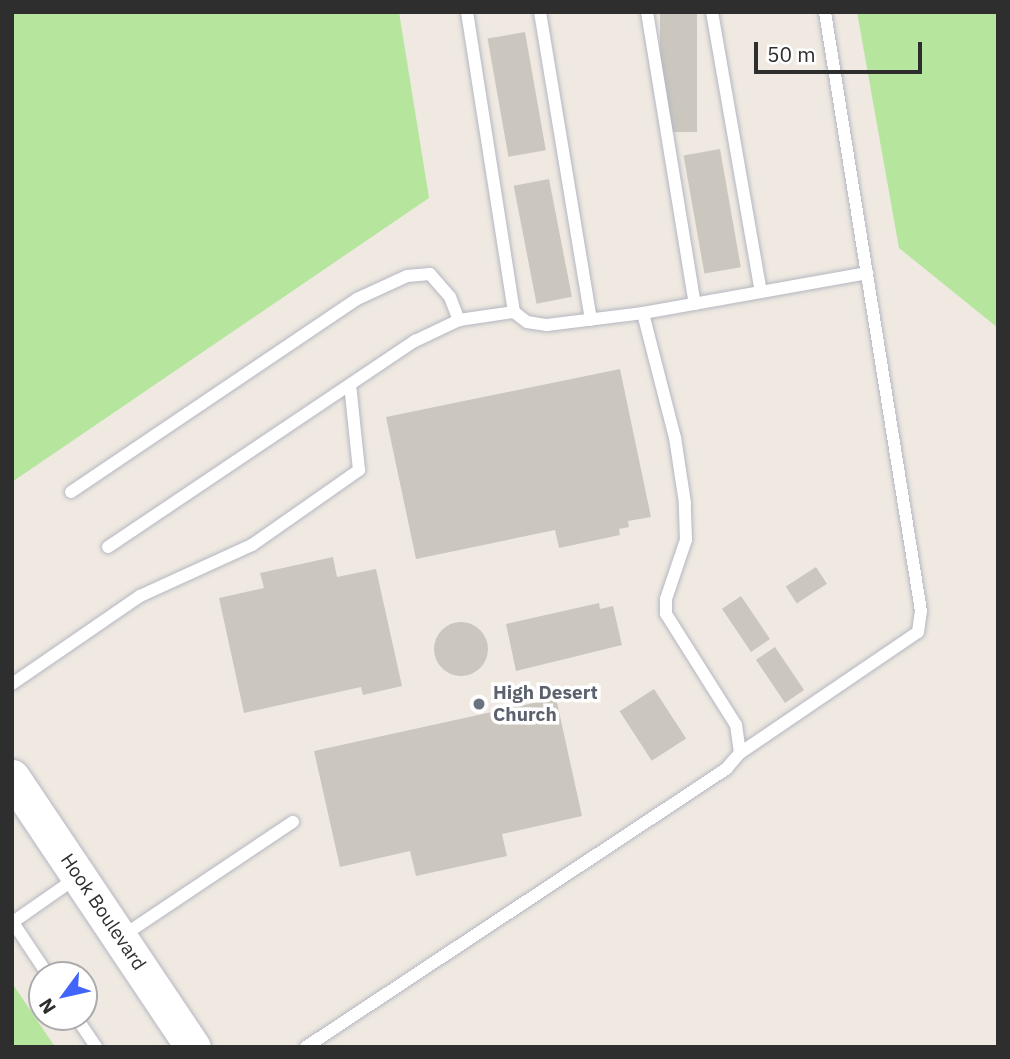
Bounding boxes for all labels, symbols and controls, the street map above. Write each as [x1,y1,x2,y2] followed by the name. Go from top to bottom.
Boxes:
[758,28,926,72] scale bar
[767,40,816,68] text: 50 m
[493,682,598,726] place label: High Desert Church
[471,696,487,712] marker: High Desert Church
[56,849,150,975] street label: Hook Boulevard
[28,961,98,1031] north arrow
[33,994,61,1019] text: N

